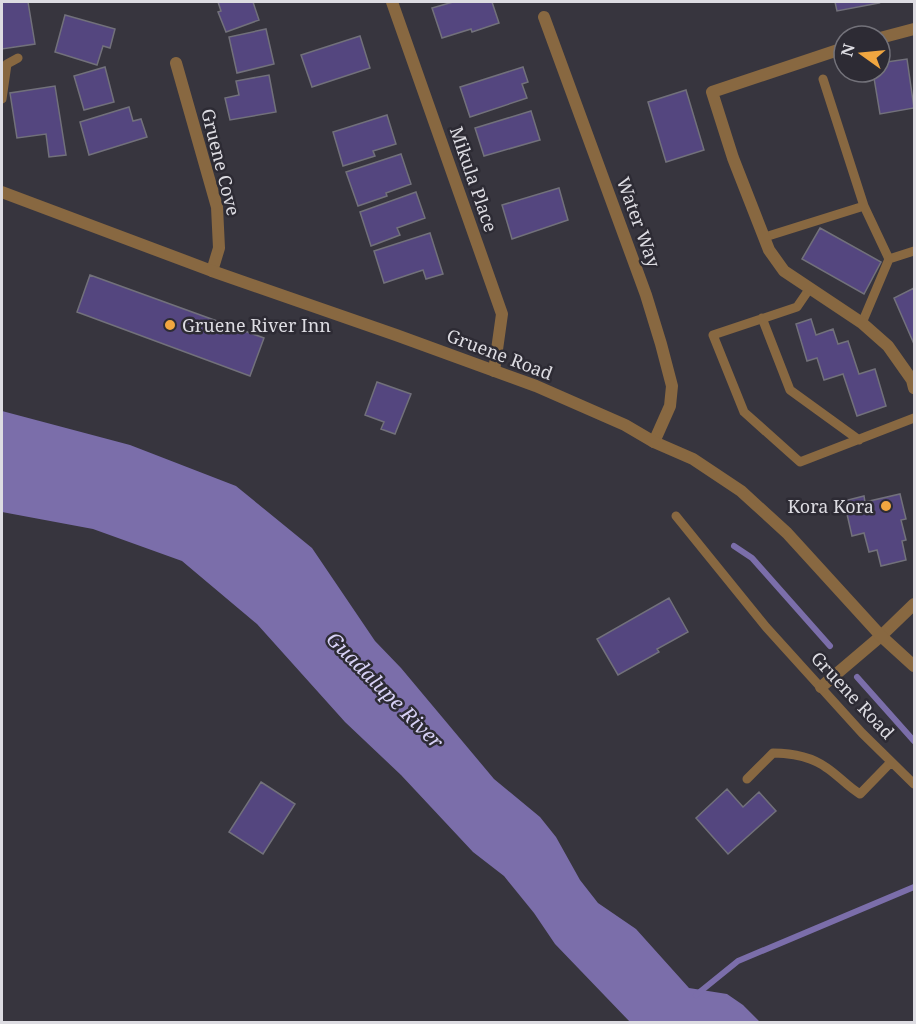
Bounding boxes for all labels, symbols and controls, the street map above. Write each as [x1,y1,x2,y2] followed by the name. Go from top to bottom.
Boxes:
[832,24,892,84] north arrow
[835,41,860,59] text: N
[196,106,246,218] street label: Gruene Cove
[445,123,503,235] street label: Mikula Place
[612,174,667,271] street label: Water Way
[182,313,331,337] place label: Gruene River Inn
[163,318,177,332] marker: Gruene River Inn
[444,323,556,385] street label: Gruene Road
[788,494,874,518] place label: Kora Kora
[879,499,893,513] marker: Kora Kora
[321,626,450,755] water label: Guadalupe River
[806,646,900,744] street label: Gruene Road

